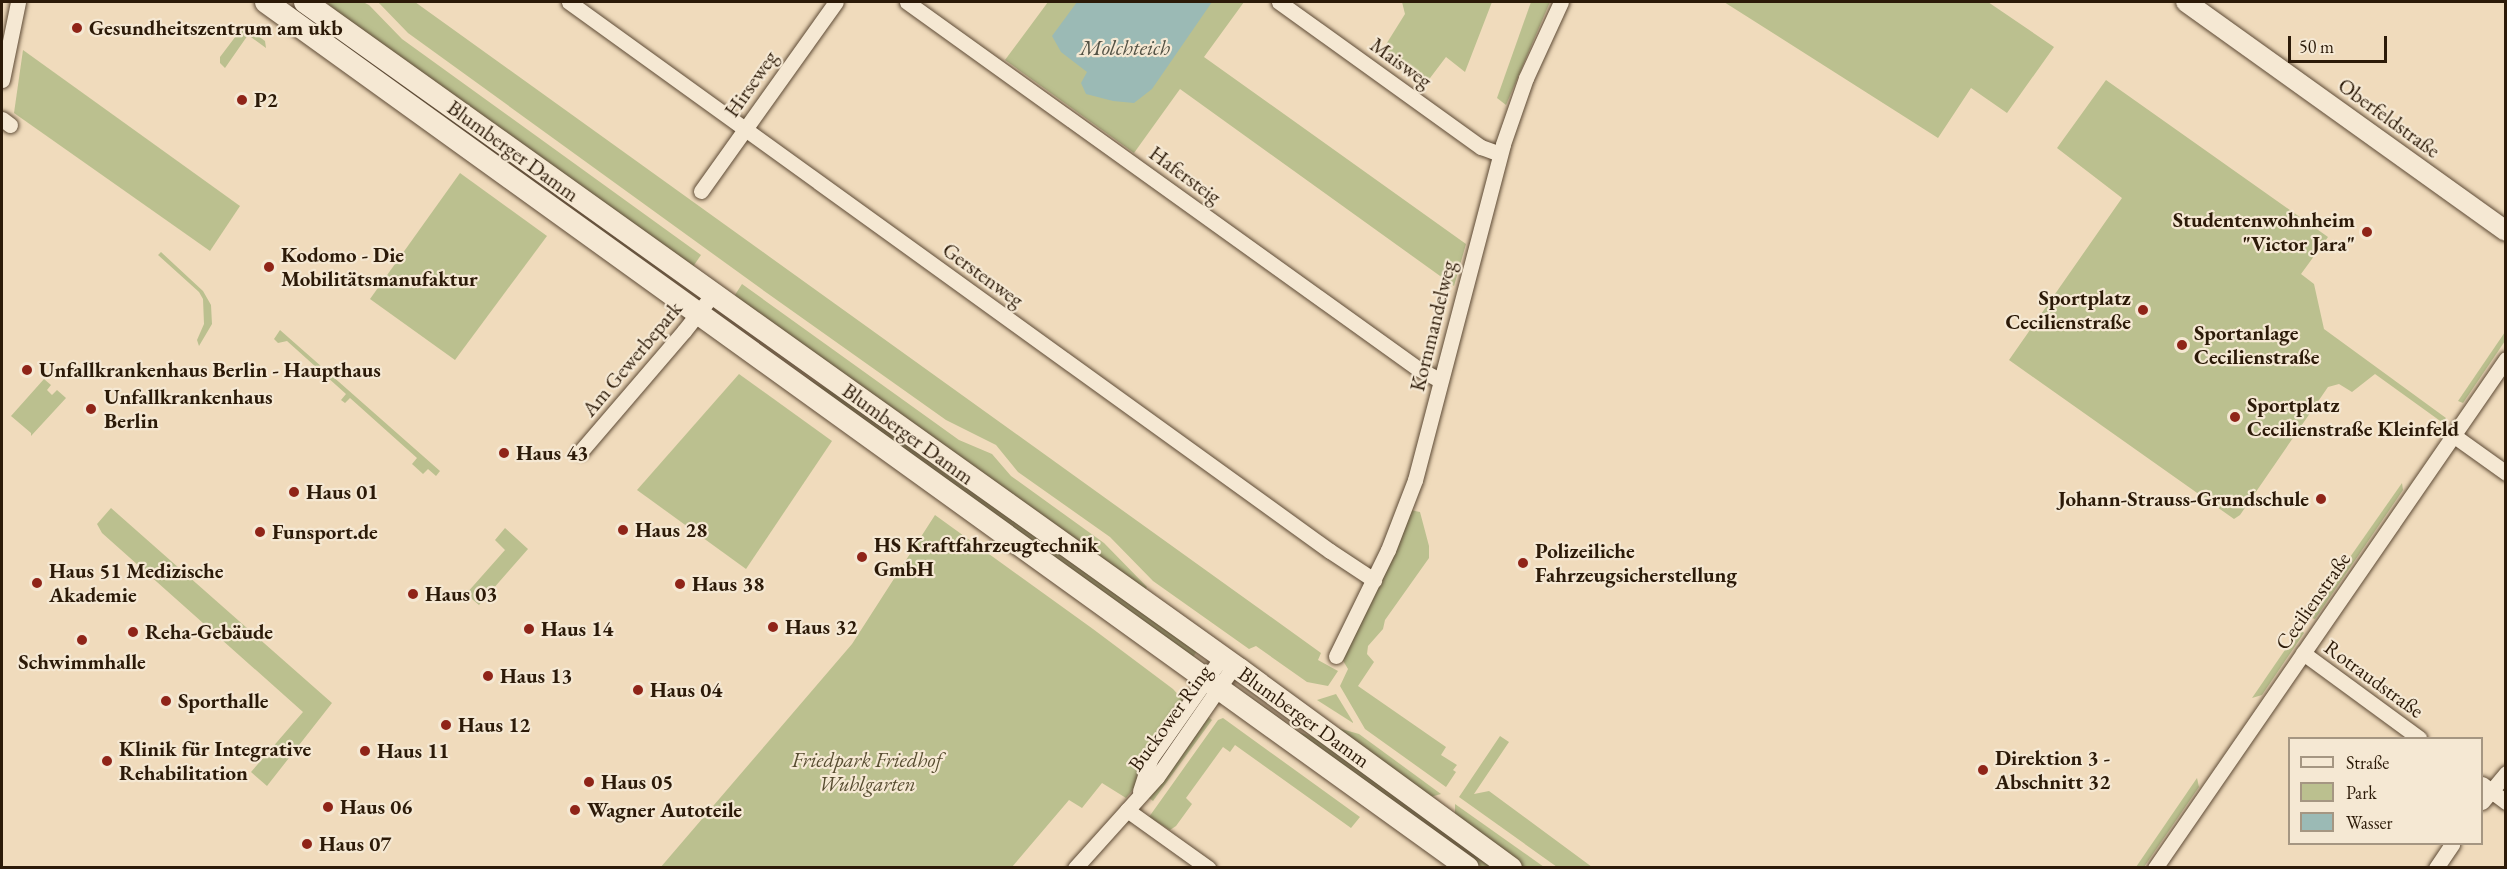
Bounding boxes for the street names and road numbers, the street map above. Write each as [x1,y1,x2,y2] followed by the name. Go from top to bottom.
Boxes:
[1365,32,1437,94] street label: Maisweg
[719,46,783,122] street label: Hirseweg
[2333,73,2445,163] street label: Oberfeldstraße
[442,95,584,207] street label: Blumberger Damm
[1144,141,1226,209] street label: Hafersteig
[938,237,1028,313] street label: Gerstenweg
[1405,258,1461,394] street label: Kornmandelweg
[577,296,687,422] street label: Am Gewerbepark
[837,378,979,490] street label: Blumberger Damm
[2270,547,2356,655] street label: Cecilienstraße
[2319,635,2429,723] street label: Rotraudstraße
[1123,660,1217,776] street label: Buckower Ring
[1233,661,1375,773] street label: Blumberger Damm

